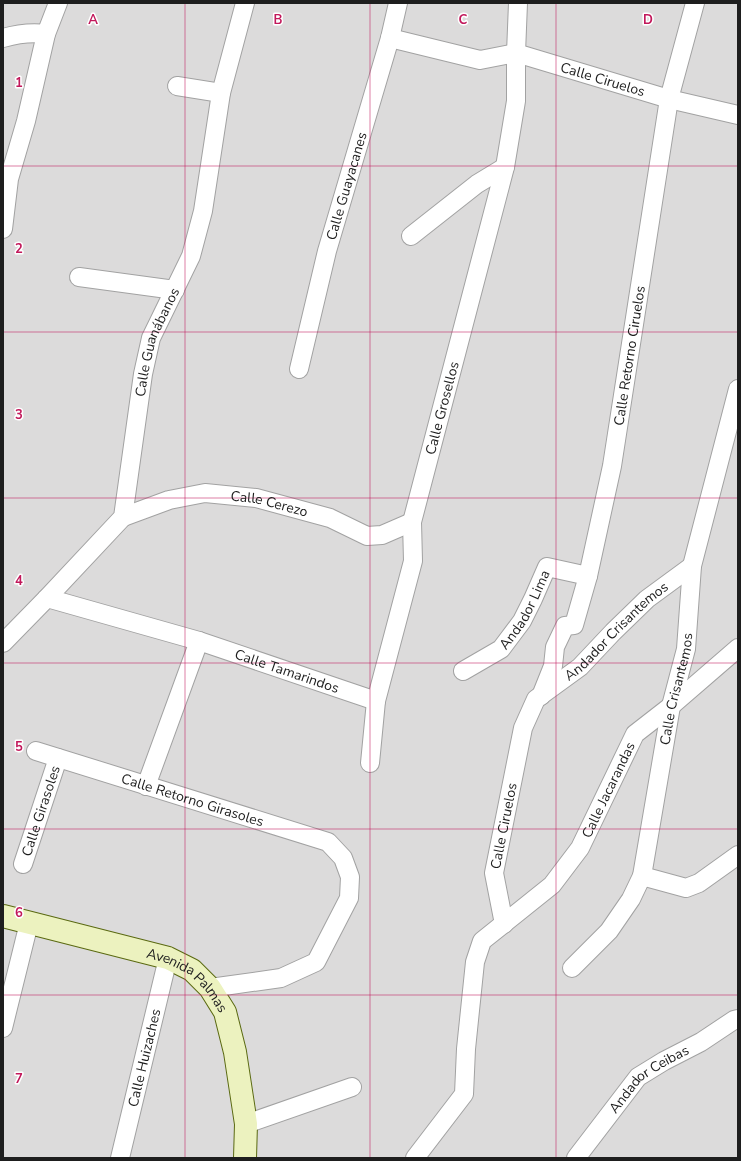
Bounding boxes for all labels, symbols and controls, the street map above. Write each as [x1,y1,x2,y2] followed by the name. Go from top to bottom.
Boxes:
[88,11,98,29] text: A
[274,11,283,29] text: B
[459,11,468,29] text: C
[643,11,653,29] text: D
[558,58,648,101] street label: Calle Ciruelos
[15,74,23,92] text: 1
[322,130,372,242] street label: Calle Guayacanes
[15,240,23,258] text: 2
[131,284,184,398] street label: Calle Guanábanos
[609,284,650,427] street label: Calle Retorno Ciruelos
[421,359,464,457] street label: Calle Grosellos
[15,406,23,424] text: 3
[230,487,310,522] street label: Calle Cerezo
[495,567,555,654] street label: Andador Lima
[15,572,23,590] text: 4
[561,577,672,685] street label: Andador Crisantemos
[656,632,697,747] street label: Calle Crisantemos
[232,645,342,698] street label: Calle Tamarindos
[15,738,23,756] text: 5
[577,739,640,841] street label: Calle Jacarandas
[17,763,65,859] street label: Calle Girasoles
[119,769,266,831] street label: Calle Retorno Girasoles
[486,781,522,871] street label: Calle Ciruelos
[15,904,23,922] text: 6
[144,944,232,1016] street label: Avenida Palmas
[124,1007,166,1109] street label: Calle Huizaches
[605,1041,692,1117] street label: Andador Ceibas
[15,1070,23,1088] text: 7

